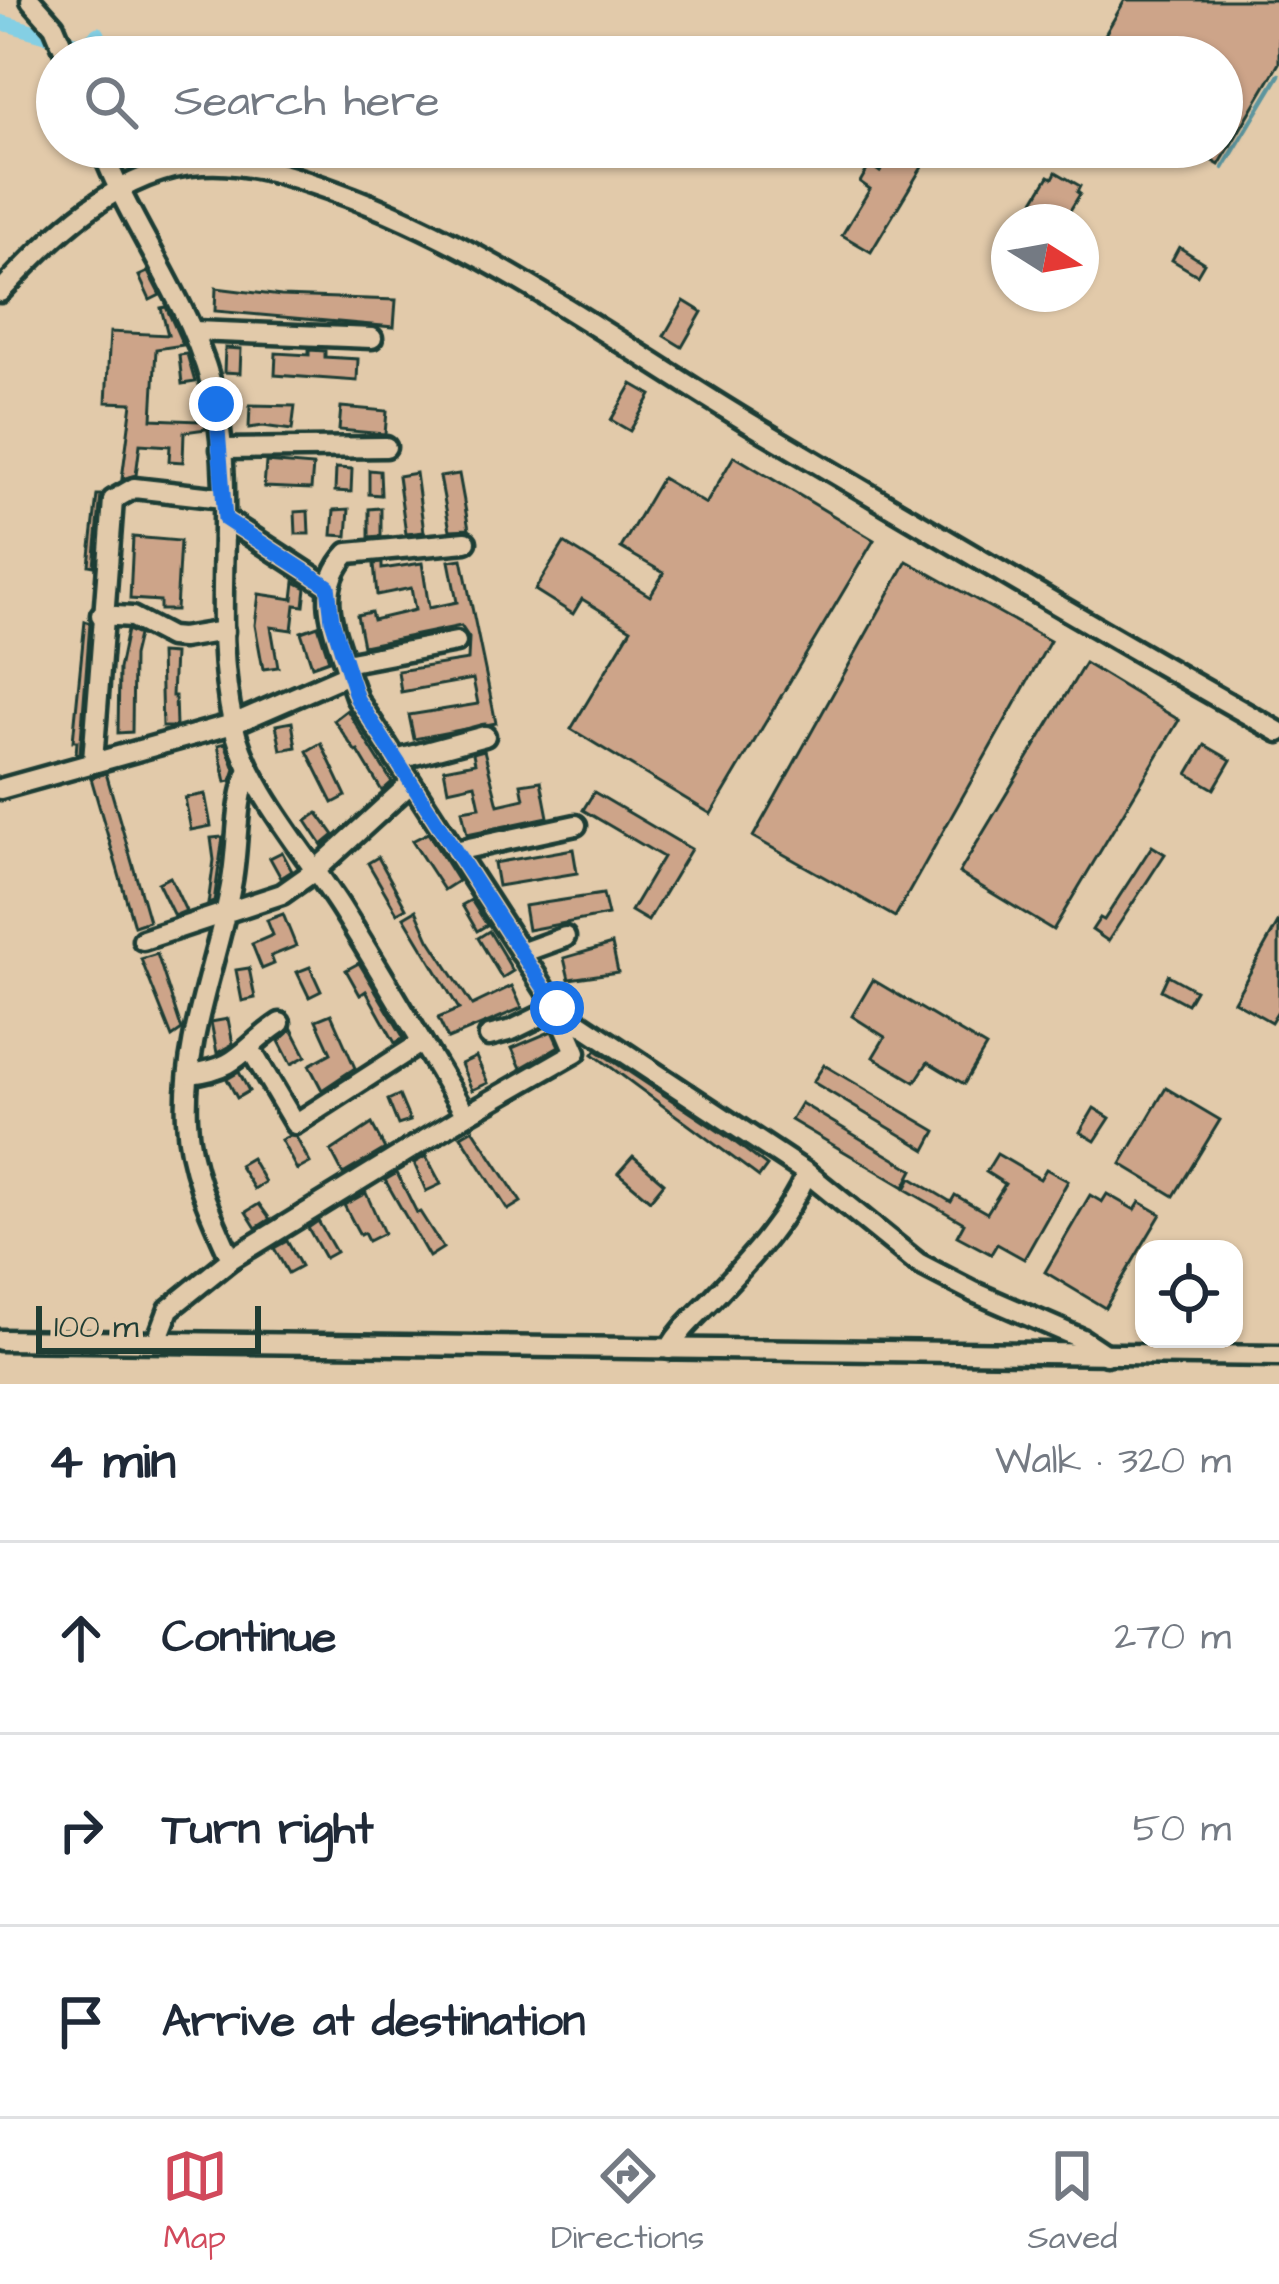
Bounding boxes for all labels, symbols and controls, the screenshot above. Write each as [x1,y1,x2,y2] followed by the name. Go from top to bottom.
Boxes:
[36,36,1243,168] search box
[78,69,144,135] icon: search
[174,71,440,133] text: Search here
[991,204,1099,312] north arrow
[189,377,243,431] route end
[530,981,584,1035] route start
[1135,1240,1243,1348] map controls
[1135,1240,1243,1348] button: locate
[36,1300,261,1353] scale bar
[54,1304,139,1350] text: 100 m
[48,1427,176,1498] text: 4 min
[995,1435,1231,1489] text: Walk · 320 m
[48,1605,114,1671] icon: ahead
[162,1607,336,1669] text: Continue
[1114,1611,1231,1665] text: 270 m
[48,1797,114,1863] icon: right
[162,1799,374,1861] text: Turn right
[1133,1803,1231,1857] text: 50 m
[48,1989,114,2055] icon: arrive
[162,1991,585,2053] text: Arrive at destination
[162,2143,228,2261] tab: Map
[551,2143,704,2261] tab: Directions
[1027,2143,1117,2261] tab: Saved

